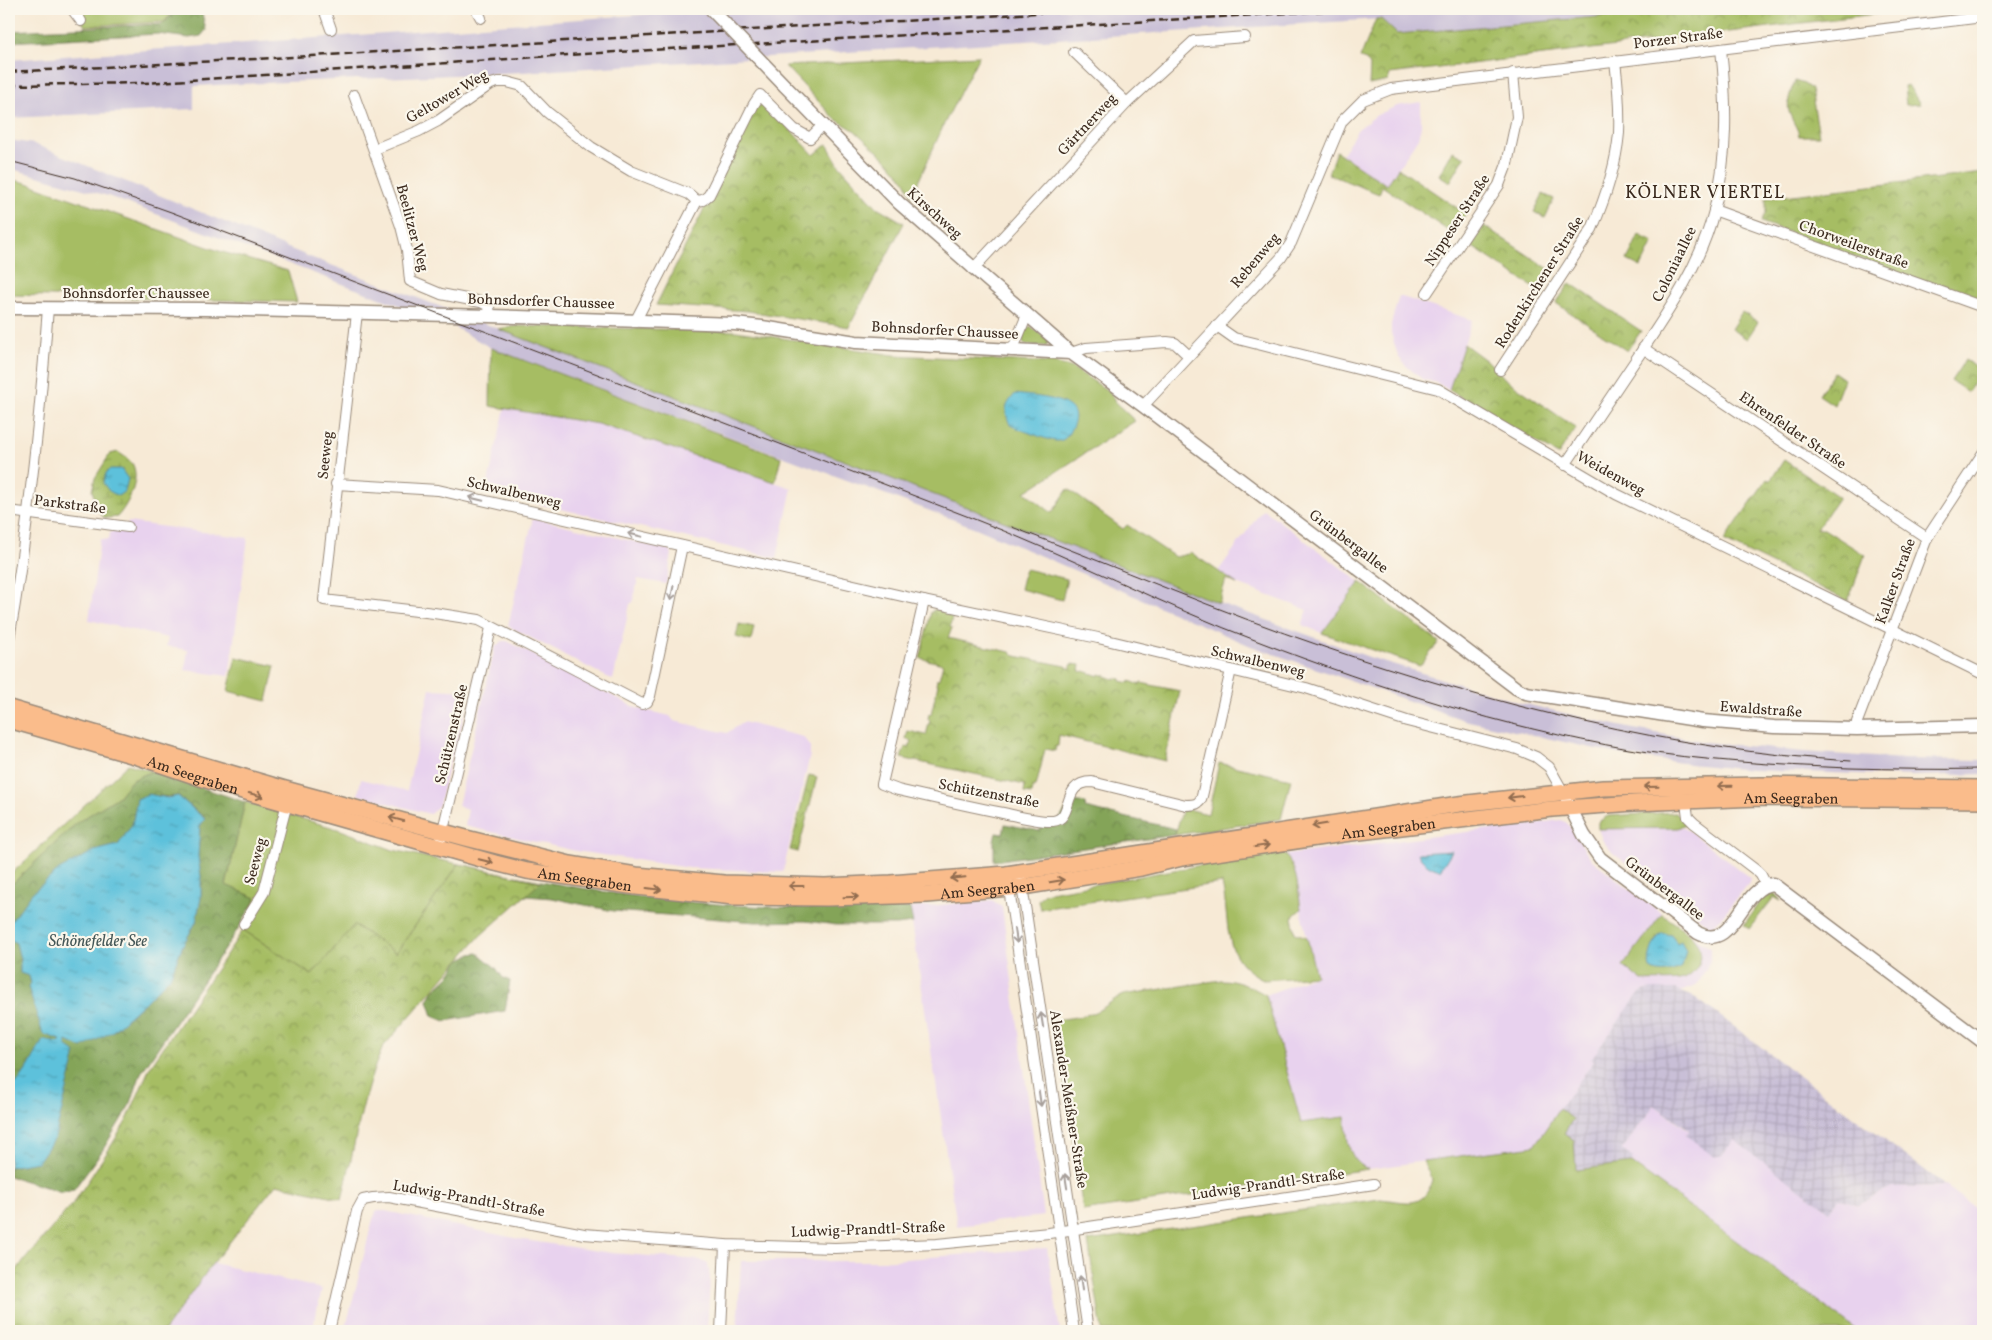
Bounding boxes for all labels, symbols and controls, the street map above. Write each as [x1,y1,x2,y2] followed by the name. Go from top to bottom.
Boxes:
[1632,24,1724,55] street label: Porzer Straße
[403,65,493,129] street label: Geltower Weg
[1054,89,1123,161] street label: Gärtnerweg
[1421,171,1496,271] street label: Nippeser Straße
[1625,181,1785,206] district label: KÖLNER VIERTEL
[390,182,433,275] street label: Beelitzer Weg
[902,183,967,245] street label: Kirschweg
[1491,213,1590,353] street label: Rodenkirchener Straße
[1796,216,1911,275] street label: Chorweilerstraße
[1648,223,1703,306] street label: Coloniaallee
[1227,228,1286,293] street label: Rebenweg
[62,284,210,305] street label: Bohnsdorfer Chaussee
[467,289,615,316] street label: Bohnsdorfer Chaussee
[871,317,1019,346] street label: Bohnsdorfer Chaussee
[1734,388,1850,475] street label: Ehrenfelder Straße
[314,430,340,480] street label: Seeweg
[1572,447,1649,502] street label: Weidenweg
[464,472,563,515] street label: Schwalbenweg
[33,491,107,520] street label: Parkstraße
[469,494,485,503] one-way arrow
[1304,505,1392,579] street label: Grünbergallee
[627,530,643,539] one-way arrow
[1871,536,1922,627] street label: Kalker Straße
[667,585,676,601] one-way arrow
[1208,641,1307,684] street label: Schwalbenweg
[431,682,474,787] street label: Schützenstraße
[1719,697,1803,724] street label: Ewaldstraße
[144,752,241,801] street label: Am Seegraben
[936,774,1041,815] street label: Schützenstraße
[1717,781,1733,791] one-way arrow
[1643,782,1659,792] one-way arrow
[1743,789,1839,811] street label: Am Seegraben
[248,790,264,800] one-way arrow
[1507,792,1523,802] one-way arrow
[389,814,405,823] one-way arrow
[1340,814,1437,846] street label: Am Seegraben
[1311,820,1327,830] one-way arrow
[240,835,273,888] street label: Seeweg
[1253,841,1269,851] one-way arrow
[1620,852,1708,926] street label: Grünbergallee
[477,857,493,866] one-way arrow
[536,864,633,898] street label: Am Seegraben
[950,873,966,882] one-way arrow
[1049,875,1065,885] one-way arrow
[939,876,1037,906] street label: Am Seegraben
[788,881,804,891] one-way arrow
[646,884,662,894] one-way arrow
[843,893,859,902] one-way arrow
[1011,928,1021,944] one-way arrow
[49,931,147,953] water label: Schönefelder See
[1043,1008,1092,1190] street label: Alexander-Meißner-Straße
[1037,1013,1047,1029] one-way arrow
[1035,1090,1045,1106] one-way arrow
[1190,1164,1346,1207] street label: Ludwig-Prandtl-Straße
[1061,1173,1071,1189] one-way arrow
[391,1176,547,1223] street label: Ludwig-Prandtl-Straße
[791,1217,945,1244] street label: Ludwig-Prandtl-Straße
[1076,1275,1086,1291] one-way arrow

